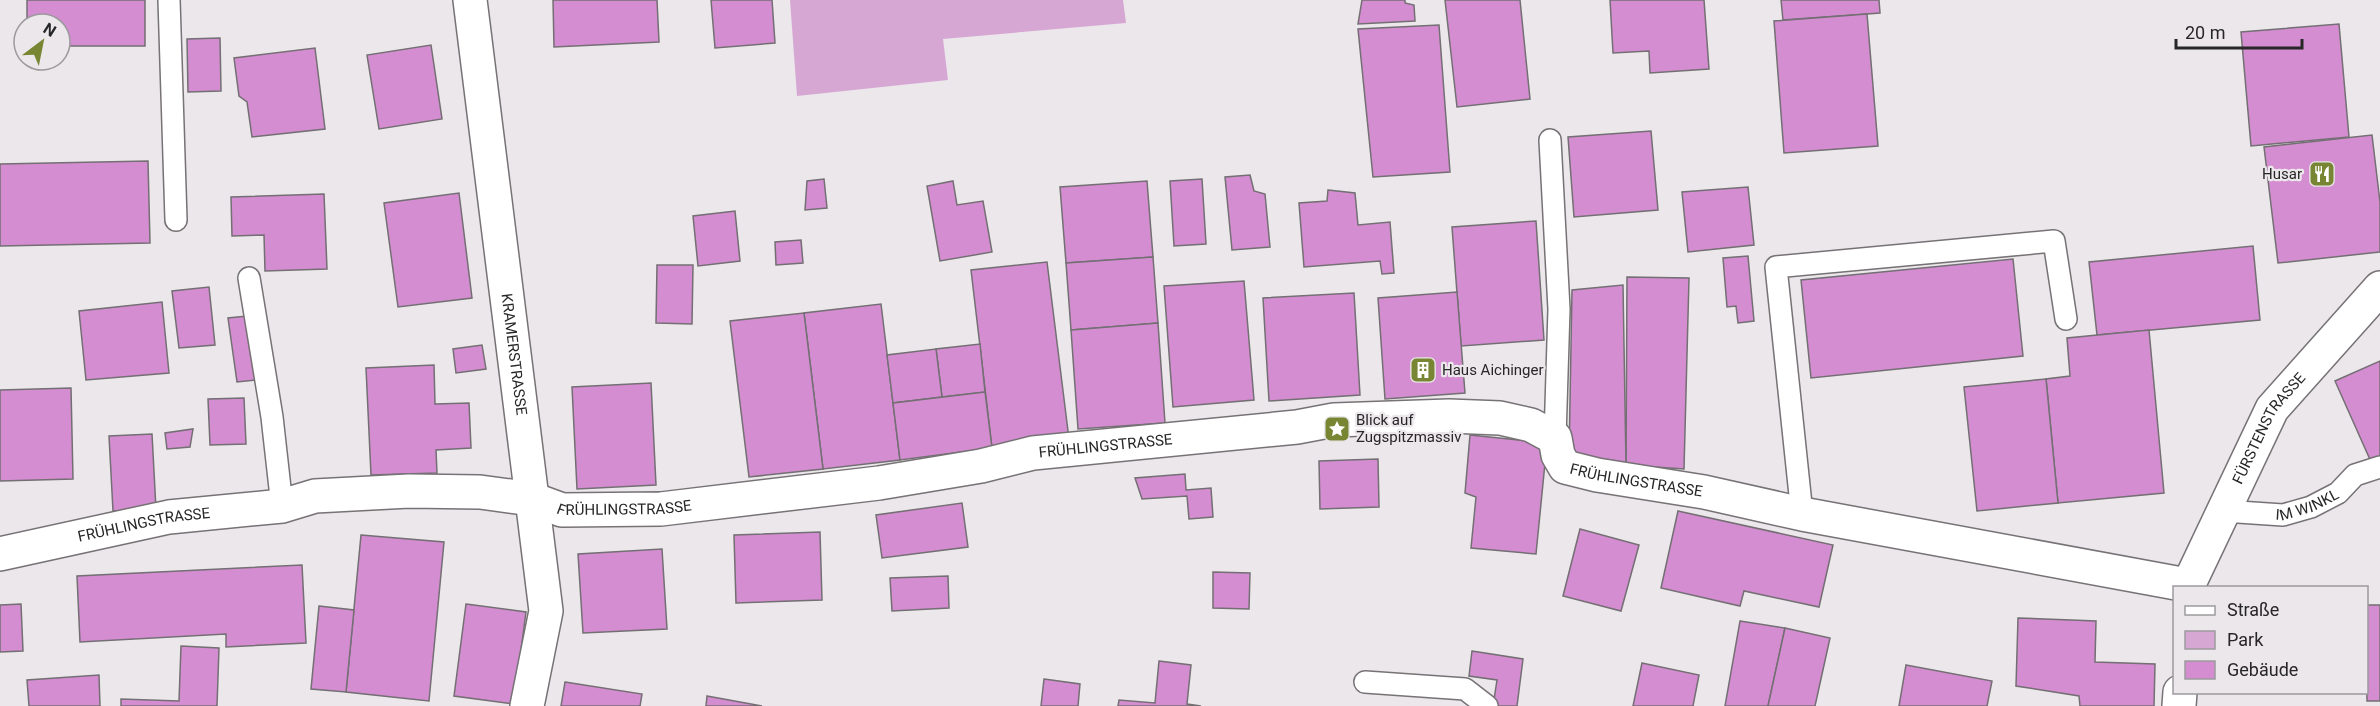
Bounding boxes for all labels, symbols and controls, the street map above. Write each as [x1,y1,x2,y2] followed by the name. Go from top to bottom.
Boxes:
[12,12,72,72] north arrow
[2176,12,2302,50] scale bar
[40,19,60,41] text: N
[2185,22,2225,43] text: 20 m
[2307,159,2337,189] restaurant icon: Husar
[2262,165,2302,183] place label: Husar
[498,292,531,417] street label: KRAMERSTRASSE
[1408,355,1438,385] building icon: Haus Aichinger
[1442,361,1544,379] place label: Haus Aichinger
[2229,369,2309,487] street label: FÜRSTENSTRASSE
[1356,411,1461,446] place label: Blick auf Zugspitzmassiv
[1322,414,1352,444] place icon: Blick auf Zugspitzmassiv
[1038,430,1174,461] street label: FRÜHLINGSTRASSE
[1568,460,1704,501] street label: FRÜHLINGSTRASSE
[2275,485,2342,525] street label: IM WINKL
[554,496,693,520] street label: FRÜHLINGSTRASSE
[76,504,211,546] street label: FRÜHLINGSTRASSE
[2173,586,2368,694] legend
[2227,599,2279,620] text: Straße
[2227,629,2264,650] text: Park
[2227,659,2298,680] text: Gebäude

